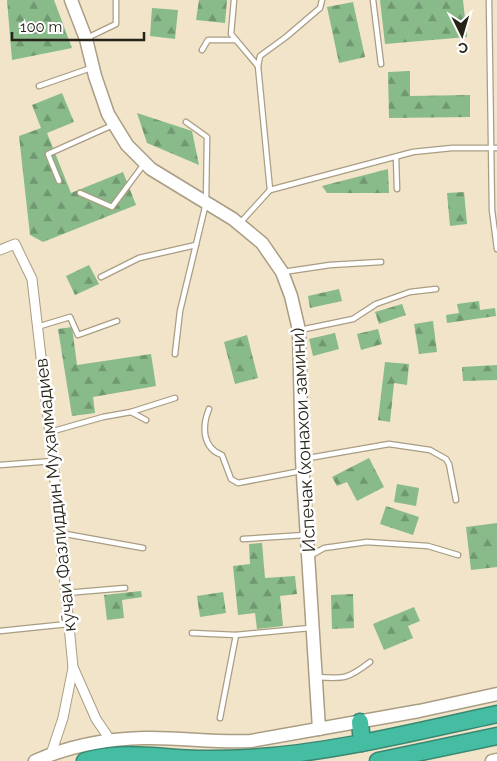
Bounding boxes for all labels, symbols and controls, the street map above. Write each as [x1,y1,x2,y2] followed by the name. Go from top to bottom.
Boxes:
[12,10,145,42] scale bar
[437,10,487,60] north arrow
[20,18,62,36] text: 100 m
[457,40,469,56] text: С
[287,327,319,553] street label: Испечак (хонахои замини)
[30,357,80,633] street label: кӯчаи Фазлиддин Муҳаммадиев

